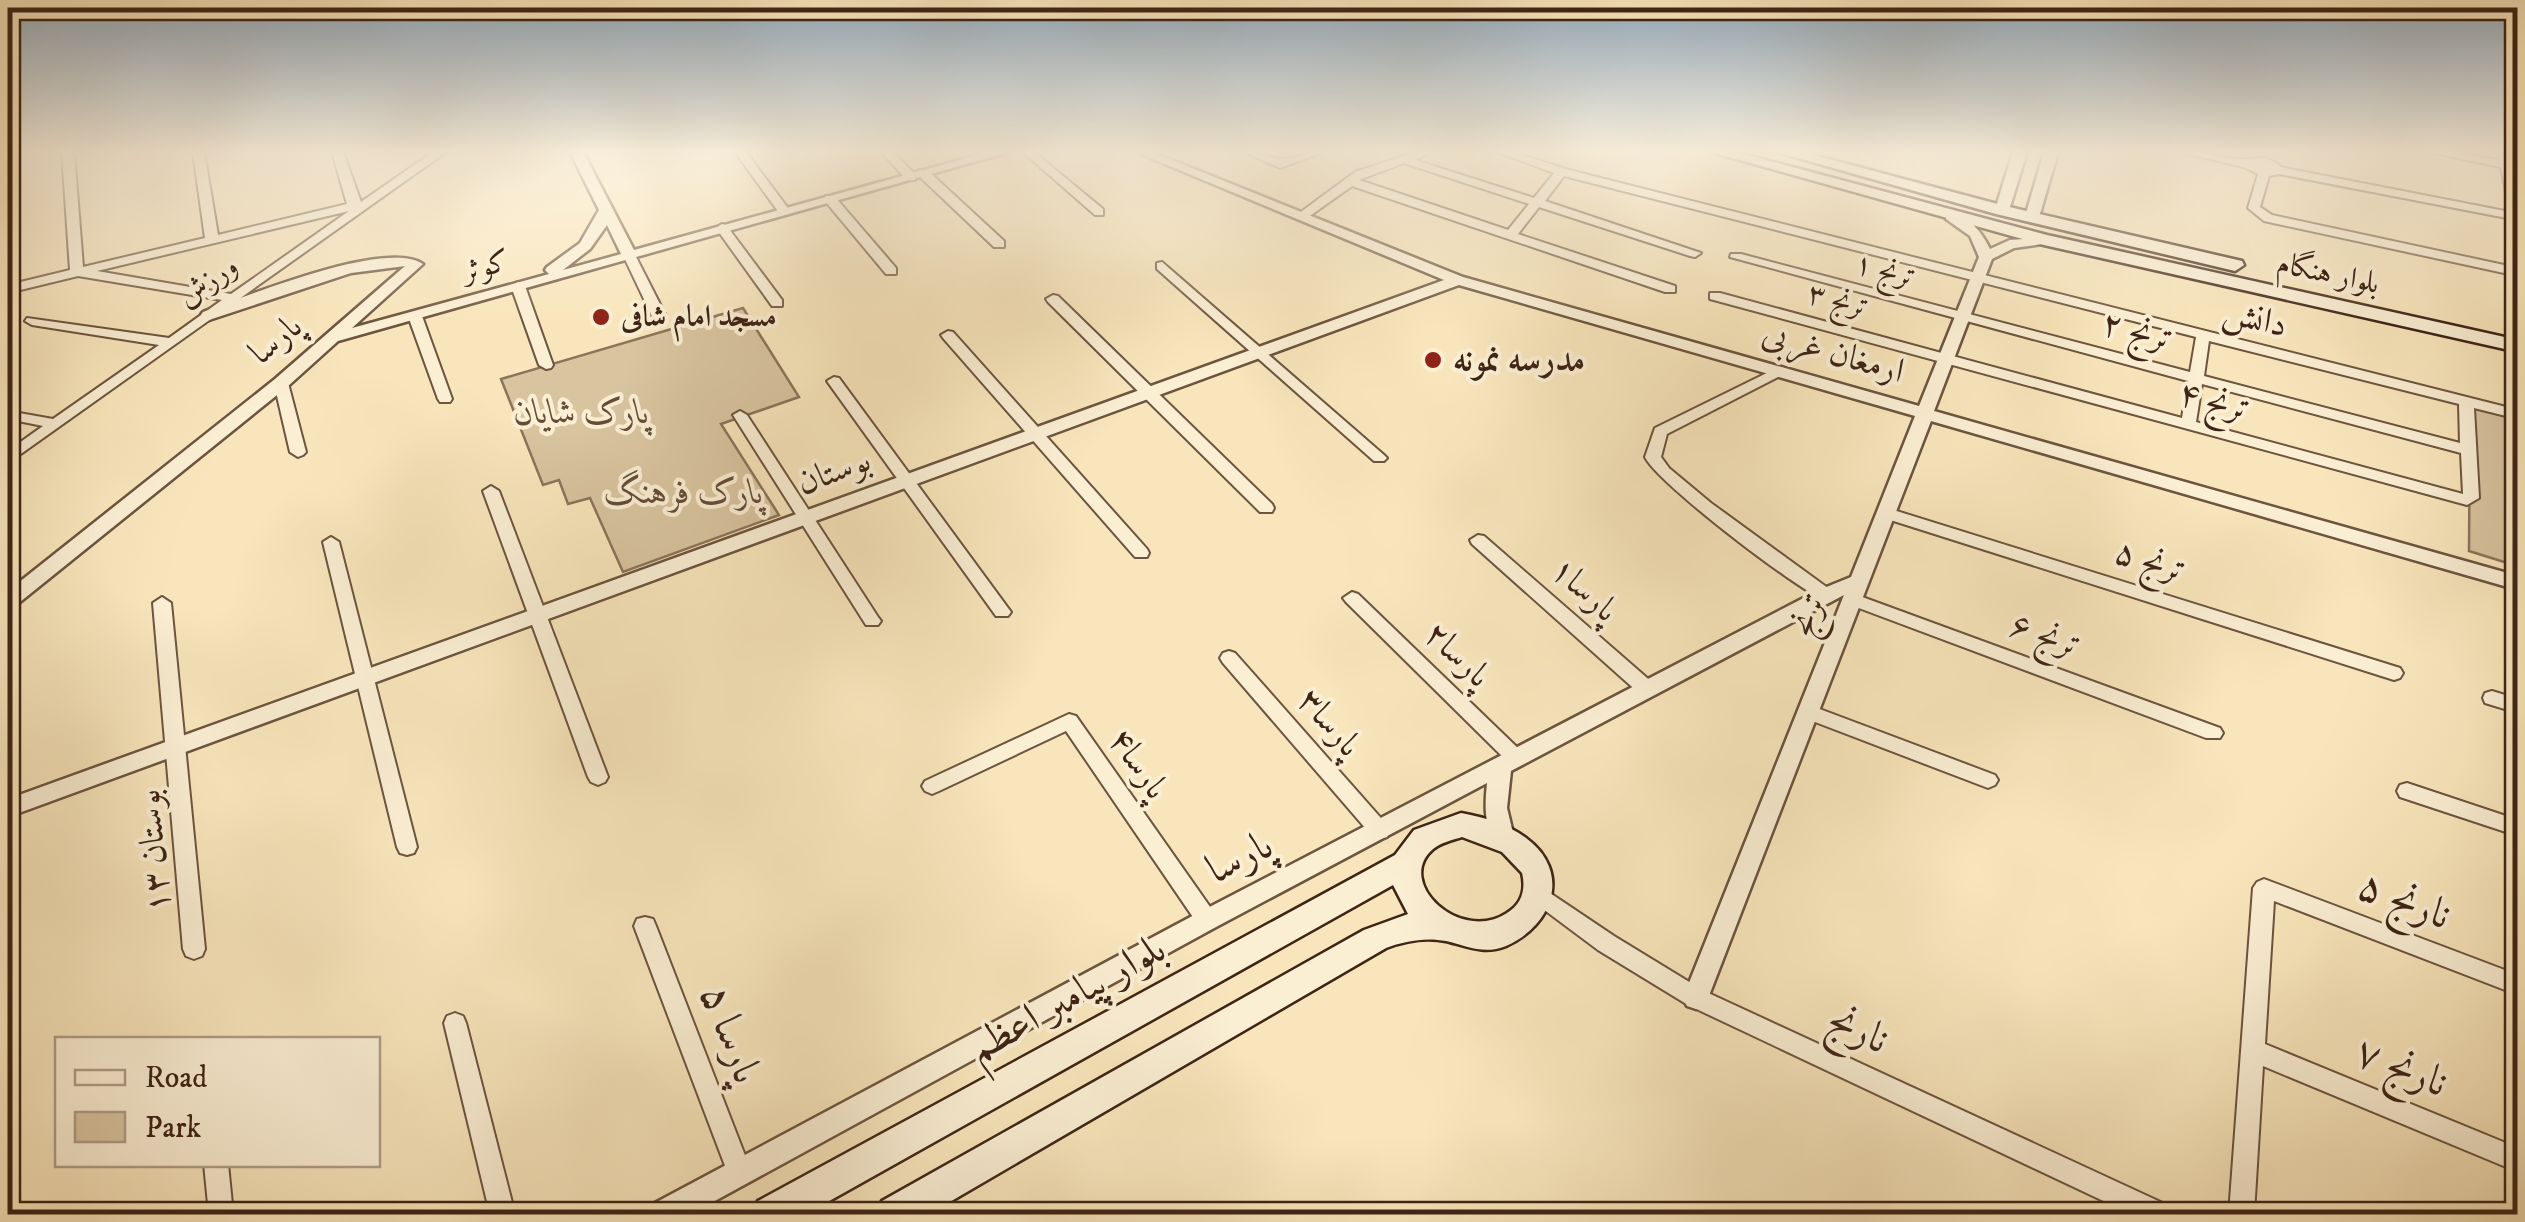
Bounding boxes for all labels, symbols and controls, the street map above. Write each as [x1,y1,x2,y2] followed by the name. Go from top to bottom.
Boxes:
[455,243,514,292] street label: کوثر
[2272,243,2383,309] street label: بلوار هنگام
[1849,245,1920,302] street label: ترنج ۱
[170,248,246,316] street label: ورزش
[1802,275,1873,332] street label: ترنج ۳
[2218,290,2292,348] street label: دانش
[620,299,777,342] place label: مسجد امام شافی
[2095,301,2177,368] street label: ترنج ۲
[240,303,314,376] street label: پارسا
[590,306,612,328] marker: مسجد امام شافی
[1757,312,1909,395] street label: ارمغان غربی
[1453,338,1585,382] place label: مدرسه نمونه
[1422,349,1444,371] marker: مدرسه نمونه
[2172,371,2254,438] street label: ترنج ۴
[514,391,653,436] park label: پارک شایان
[791,438,877,506] street label: بوستان
[604,469,767,516] park label: پارک فرهنگ
[2107,530,2191,600] street label: ترنج ۵
[1540,548,1629,634] street label: پارسا۱
[1781,587,1843,646] street label: ترنج
[2002,603,2086,675] street label: ترنج ۶
[1413,612,1502,700] street label: پارسا۲
[1286,680,1372,769] street label: پارسا۳
[1097,720,1179,811] street label: پارسا۴
[127,787,181,915] street label: بوستان ۱۳
[1198,819,1285,898] street label: پارسا
[2347,860,2458,950] street label: نارنج ۵
[959,923,1180,1084] street label: بلوار پیامبر اعظم
[686,977,773,1093] street label: پارسا ۵
[1816,993,1897,1074] street label: نارنج
[2344,1026,2455,1117] street label: نارنج ۷
[55,1037,380,1167] legend
[145,1060,207,1097] text: Road
[145,1110,201,1147] text: Park

